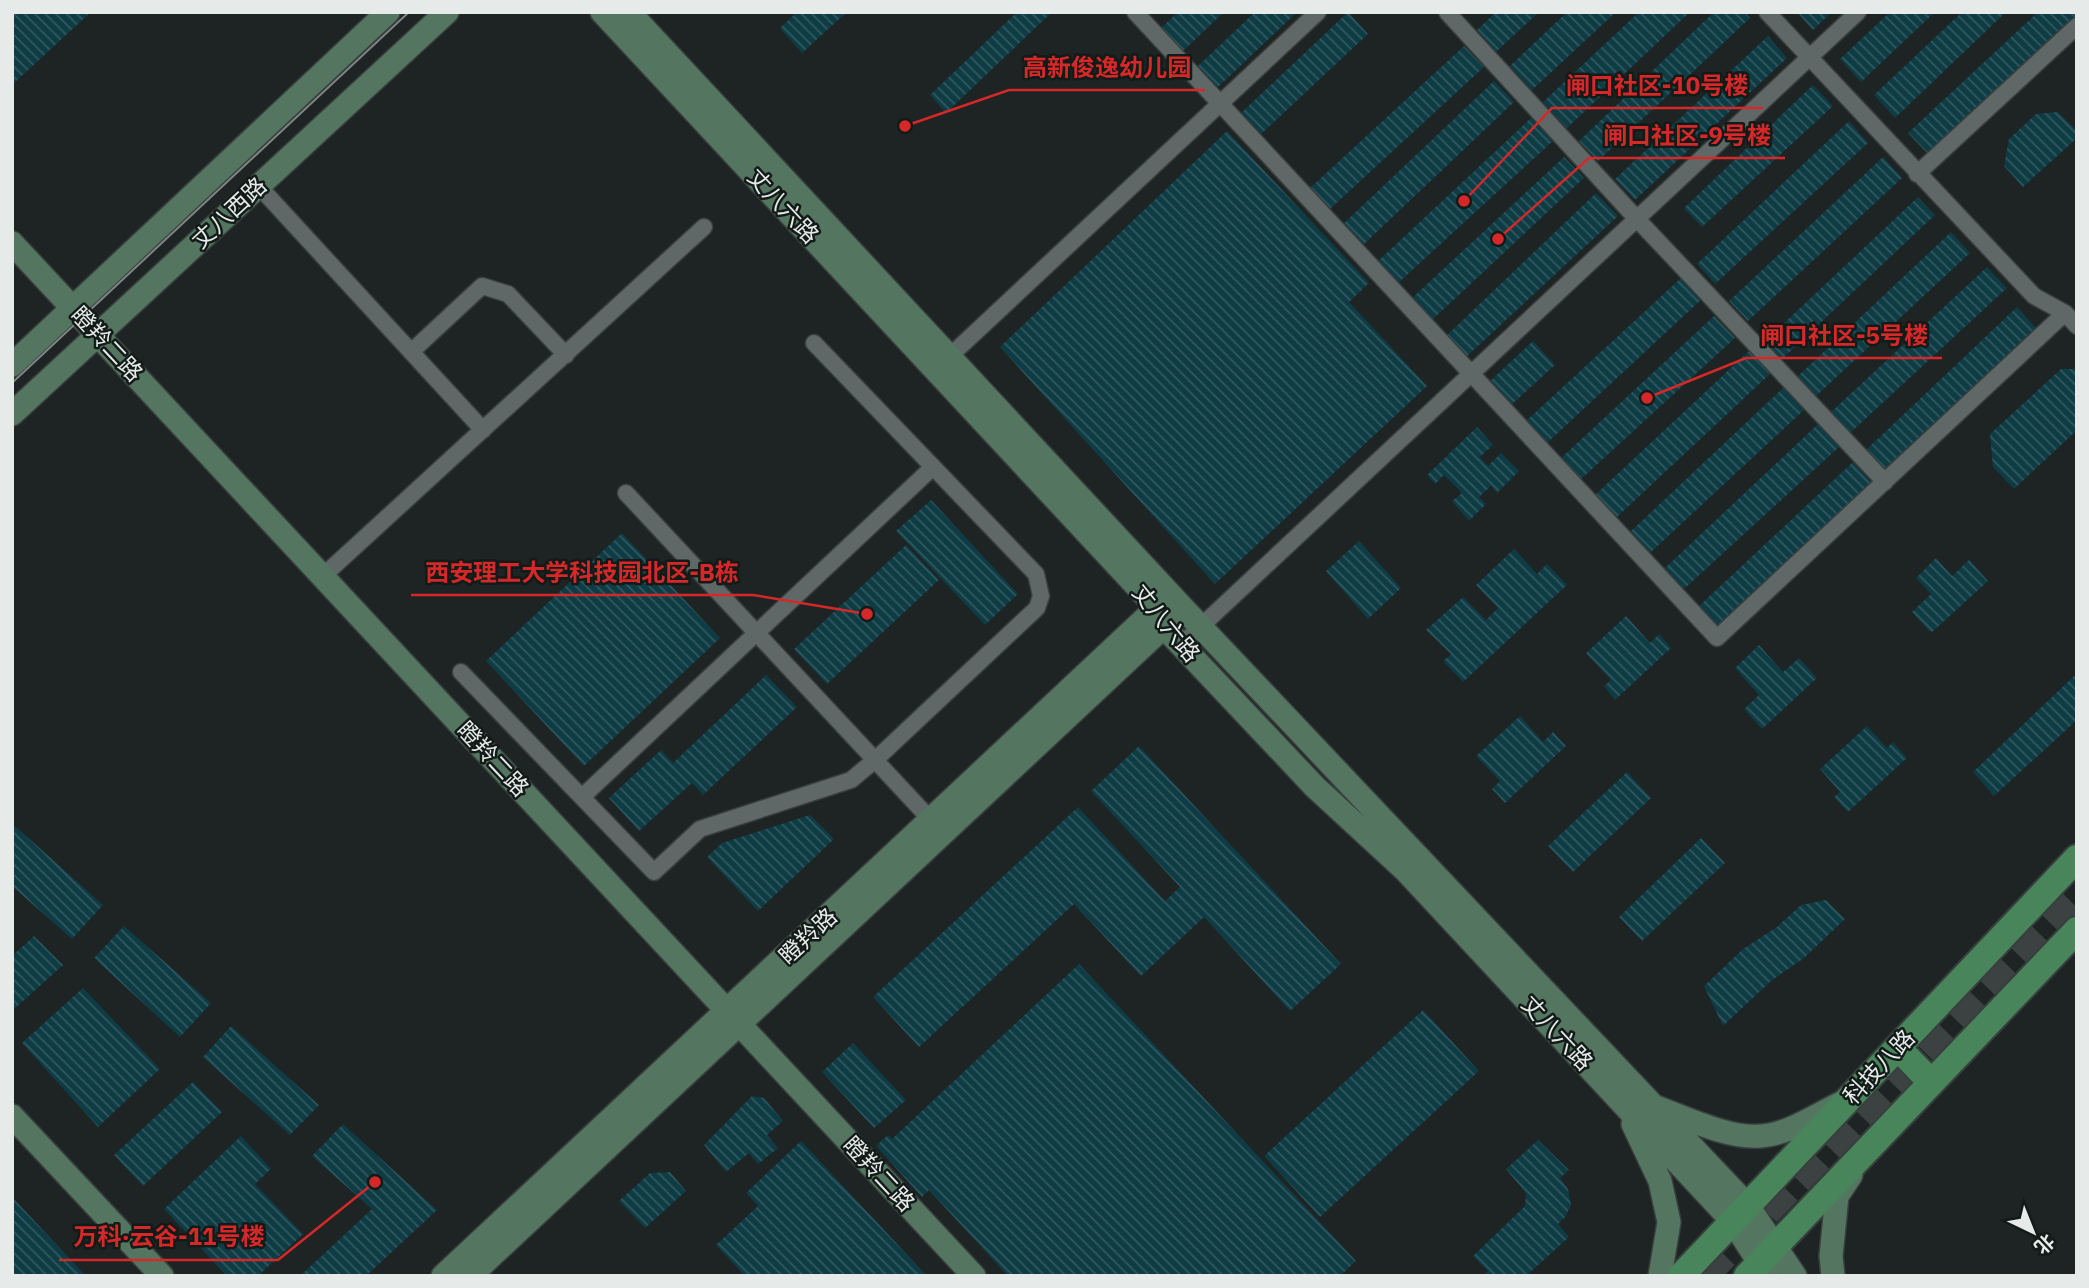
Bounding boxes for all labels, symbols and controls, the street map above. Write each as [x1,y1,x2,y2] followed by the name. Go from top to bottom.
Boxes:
[1009,45,1205,90] callout: 高新俊逸幼儿园
[1023,51,1191,83] text: 高新俊逸幼儿园
[1552,63,1763,108] callout: 闸口社区-10号楼
[1566,69,1748,101] text: 闸口社区-10号楼
[1589,113,1785,158] callout: 闸口社区-9号楼
[1603,119,1771,151] text: 闸口社区-9号楼
[741,161,826,249] street label: 丈八六路
[184,170,272,255] street label: 丈八西路
[65,299,150,387] street label: 瞪羚二路
[1746,313,1942,358] callout: 闸口社区-5号楼
[1760,319,1928,351] text: 闸口社区-5号楼
[411,550,753,595] callout: 西安理工大学科技园北区-B栋
[425,556,739,588] text: 西安理工大学科技园北区-B栋
[1126,577,1207,668] street label: 丈八六路
[451,714,536,802] street label: 瞪羚二路
[772,901,843,970] street label: 瞪羚路
[1515,988,1600,1076] street label: 丈八六路
[1836,1022,1921,1110] street label: 科技八路
[837,1129,922,1217] street label: 瞪羚二路
[1998,1197,2068,1267] north arrow
[59,1215,278,1260] callout: 万科·云谷-11号楼
[73,1220,265,1252] text: 万科·云谷-11号楼
[2029,1229,2060,1260] text: 北

